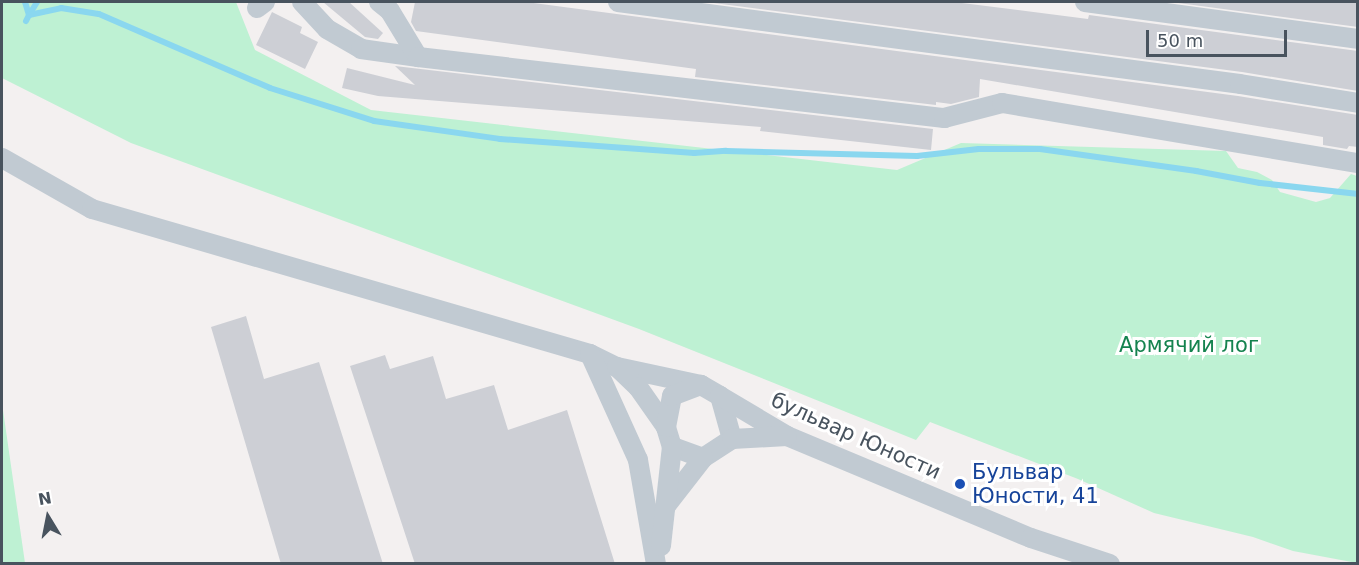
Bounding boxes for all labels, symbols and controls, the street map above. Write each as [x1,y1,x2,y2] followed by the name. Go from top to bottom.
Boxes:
[1149,18,1290,56] scale bar
[1157,30,1203,51] text: 50 m
[1119,332,1259,358] park label: Армячий лог
[767,387,945,485] street label: бульвар Юности
[972,459,1099,509] place label: Бульвар Юности, 41
[953,477,967,491] marker: Бульвар Юности, 41
[18,487,78,547] north arrow
[37,488,53,509] text: N

